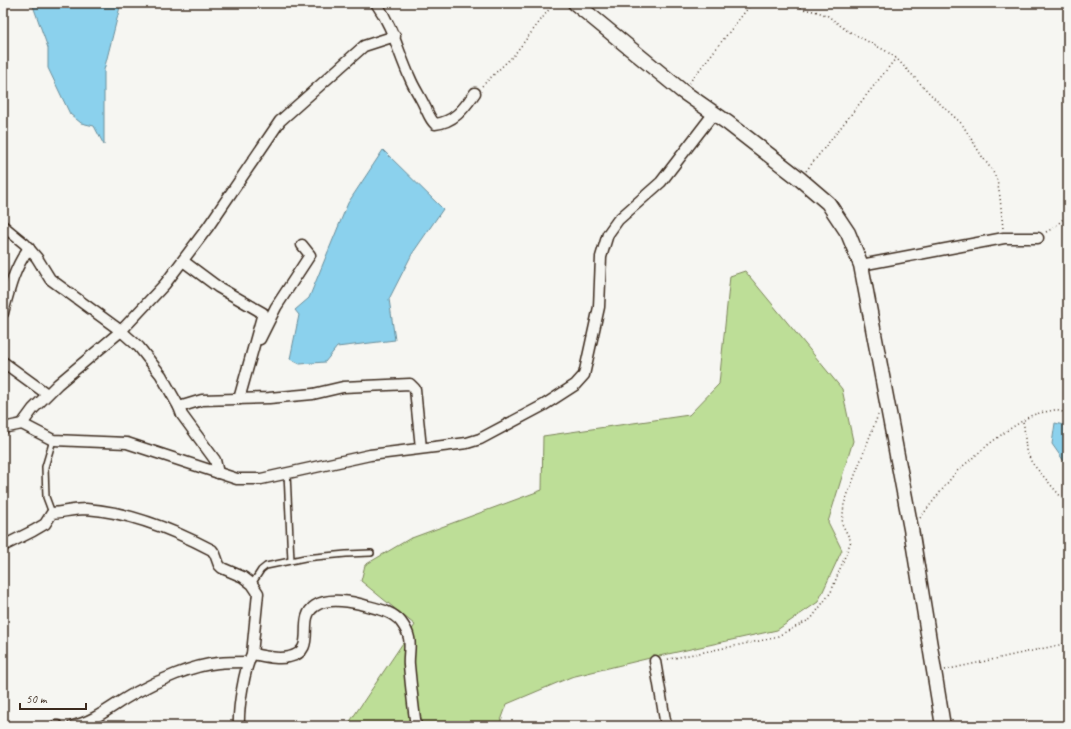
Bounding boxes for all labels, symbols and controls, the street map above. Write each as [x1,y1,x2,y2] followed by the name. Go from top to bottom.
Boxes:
[20,685,86,711] scale bar
[26,691,48,707] text: 50 m

